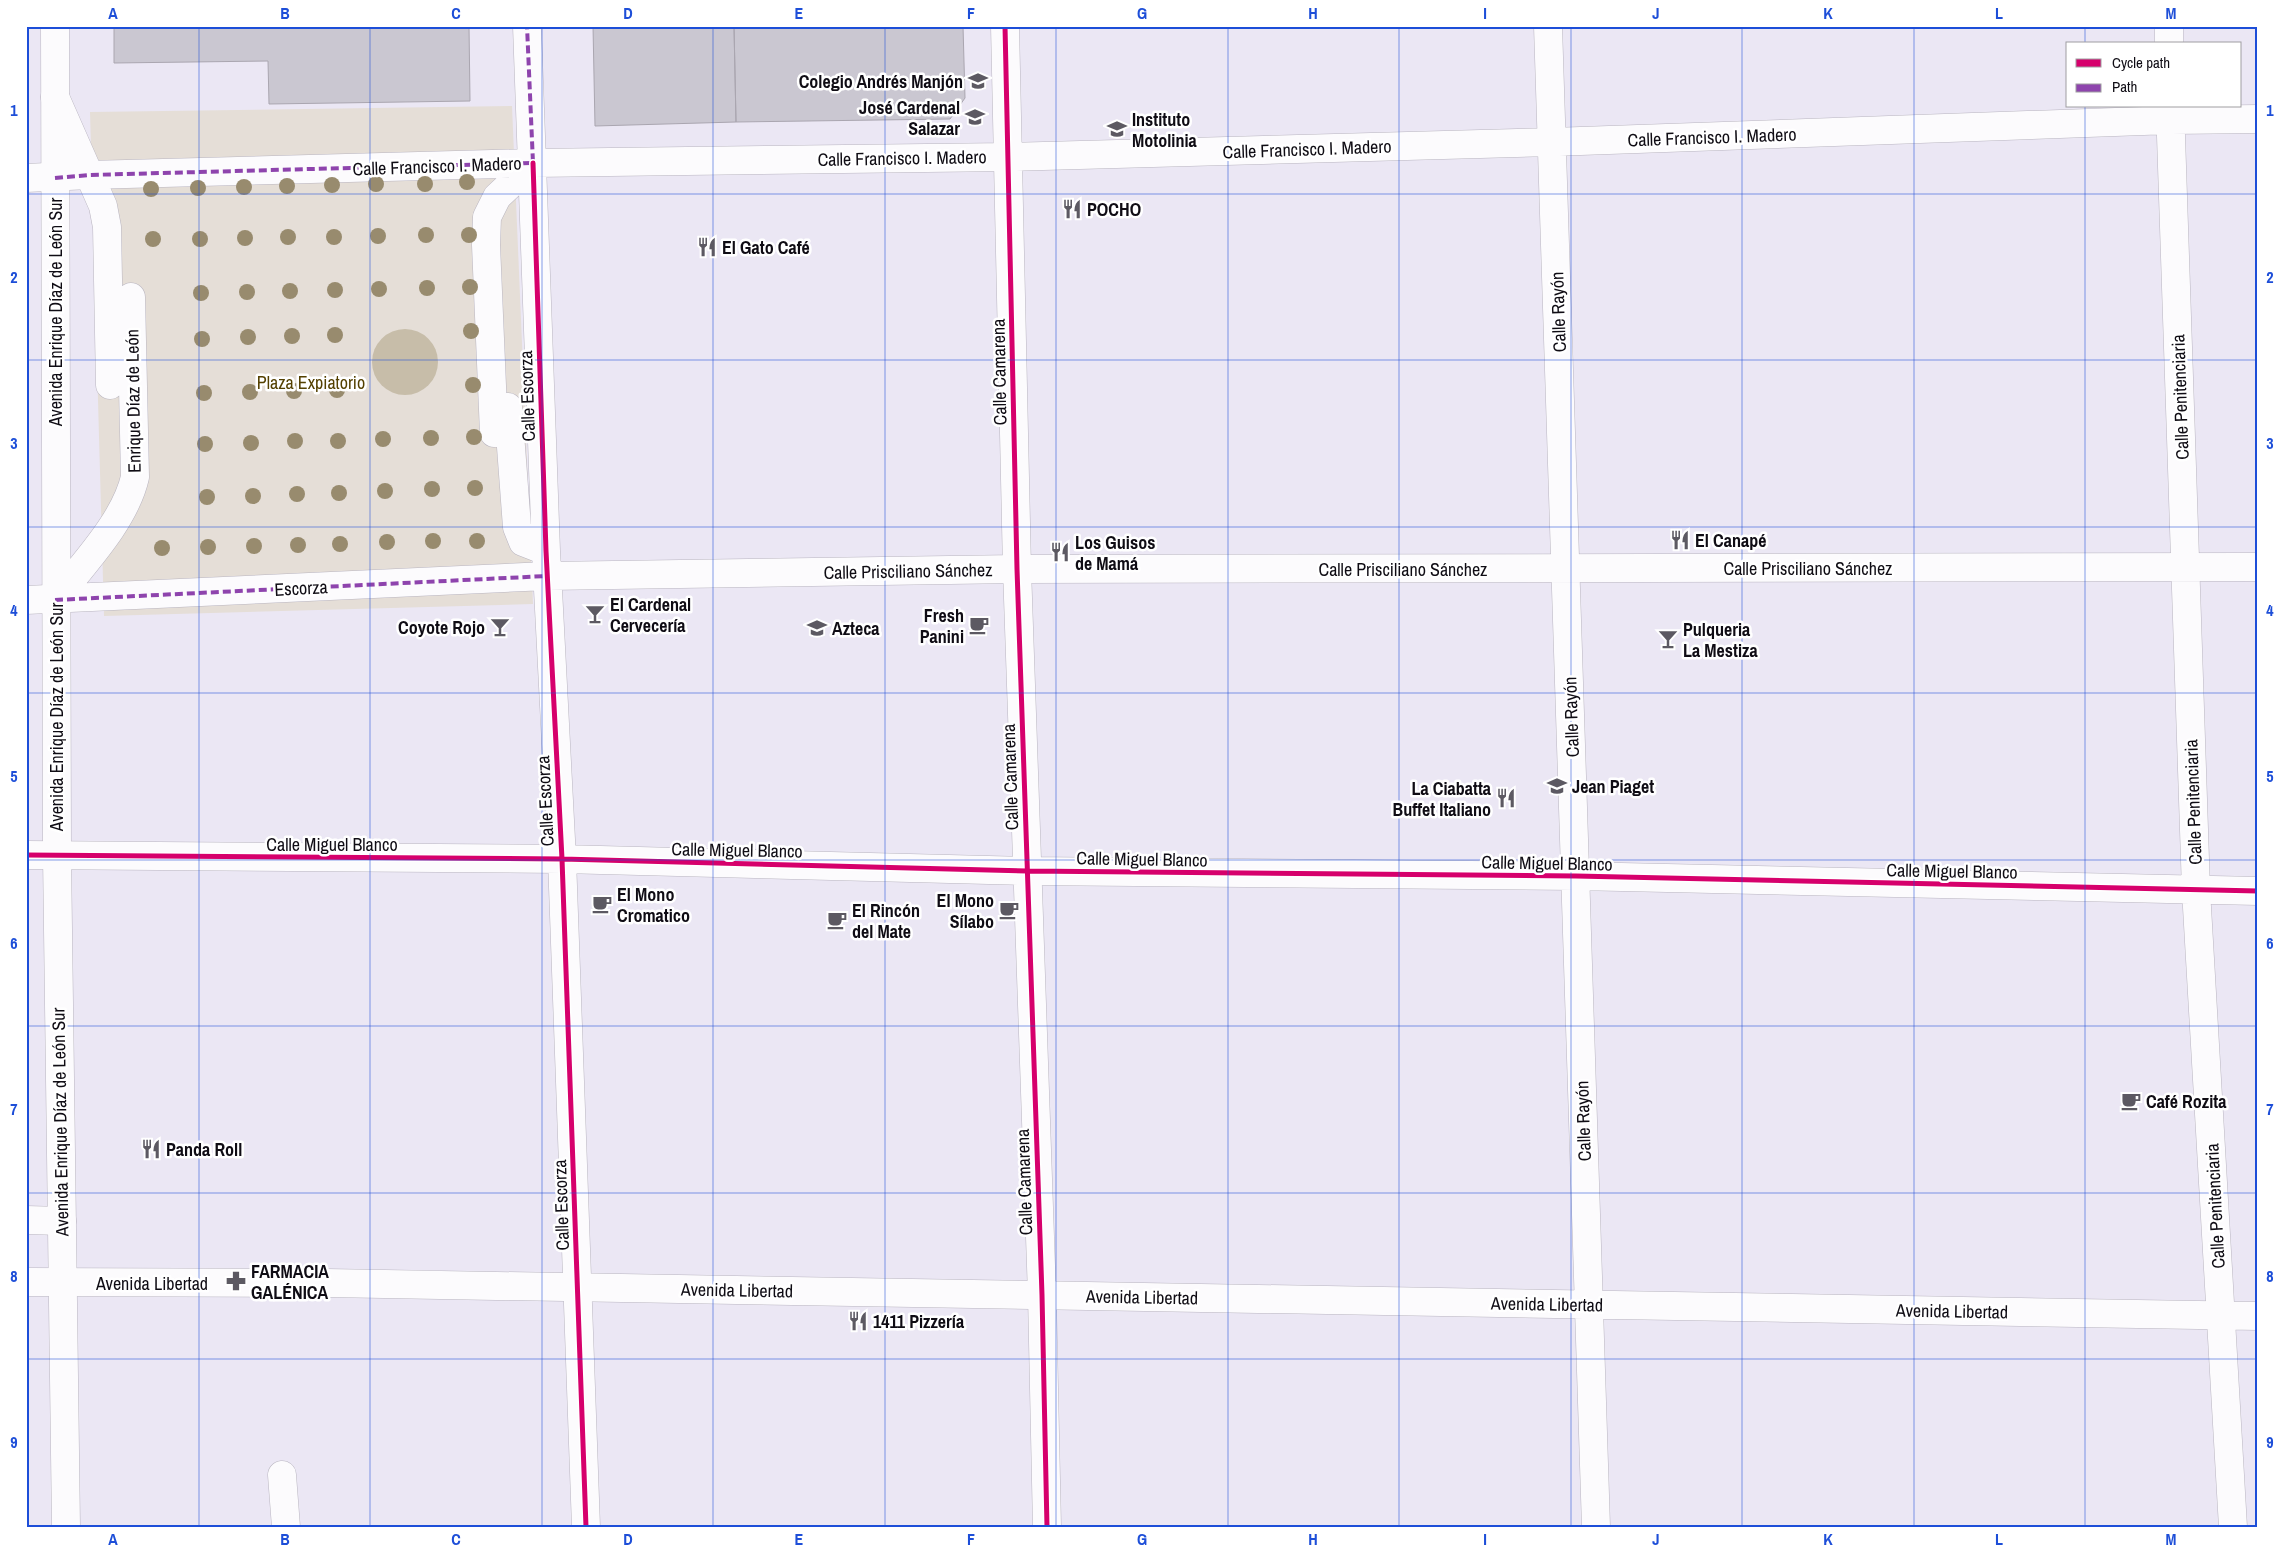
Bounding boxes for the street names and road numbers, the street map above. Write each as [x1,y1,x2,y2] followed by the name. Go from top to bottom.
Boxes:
[1627,122,1797,152] street label: Calle Francisco I. Madero
[1222,134,1392,164] street label: Calle Francisco I. Madero
[817,144,987,172] street label: Calle Francisco I. Madero
[352,151,522,181] street label: Calle Francisco I. Madero
[43,198,68,427] street label: Avenida Enrique Díaz de León Sur
[1544,271,1572,353] street label: Calle Rayón
[986,318,1012,426] street label: Calle Camarena
[119,329,147,473] street label: Enrique Díaz de León
[2165,334,2195,460] street label: Calle Penitenciaria
[513,350,541,442] street label: Calle Escorza
[1723,556,1893,581] street label: Calle Prisciliano Sánchez
[823,557,993,585] street label: Calle Prisciliano Sánchez
[1318,557,1488,582] street label: Calle Prisciliano Sánchez
[274,574,328,602] street label: Escorza
[44,603,69,832] street label: Avenida Enrique Díaz de León Sur
[1557,676,1585,758] street label: Calle Rayón
[996,723,1024,831] street label: Calle Camarena
[2178,739,2208,865] street label: Calle Penitenciaria
[530,755,560,847] street label: Calle Escorza
[266,832,398,857] street label: Calle Miguel Blanco
[671,836,803,864] street label: Calle Miguel Blanco
[1076,845,1208,873] street label: Calle Miguel Blanco
[1481,849,1613,877] street label: Calle Miguel Blanco
[1886,857,2018,885] street label: Calle Miguel Blanco
[46,1007,75,1238] street label: Avenida Enrique Díaz de León Sur
[1569,1080,1597,1162] street label: Calle Rayón
[1010,1128,1038,1236] street label: Calle Camarena
[2199,1143,2231,1269] street label: Calle Penitenciaria
[547,1159,575,1251] street label: Calle Escorza
[95,1271,208,1296] street label: Avenida Libertad
[680,1277,793,1303] street label: Avenida Libertad
[1085,1284,1198,1310] street label: Avenida Libertad
[1490,1291,1603,1317] street label: Avenida Libertad
[1895,1298,2008,1324] street label: Avenida Libertad

